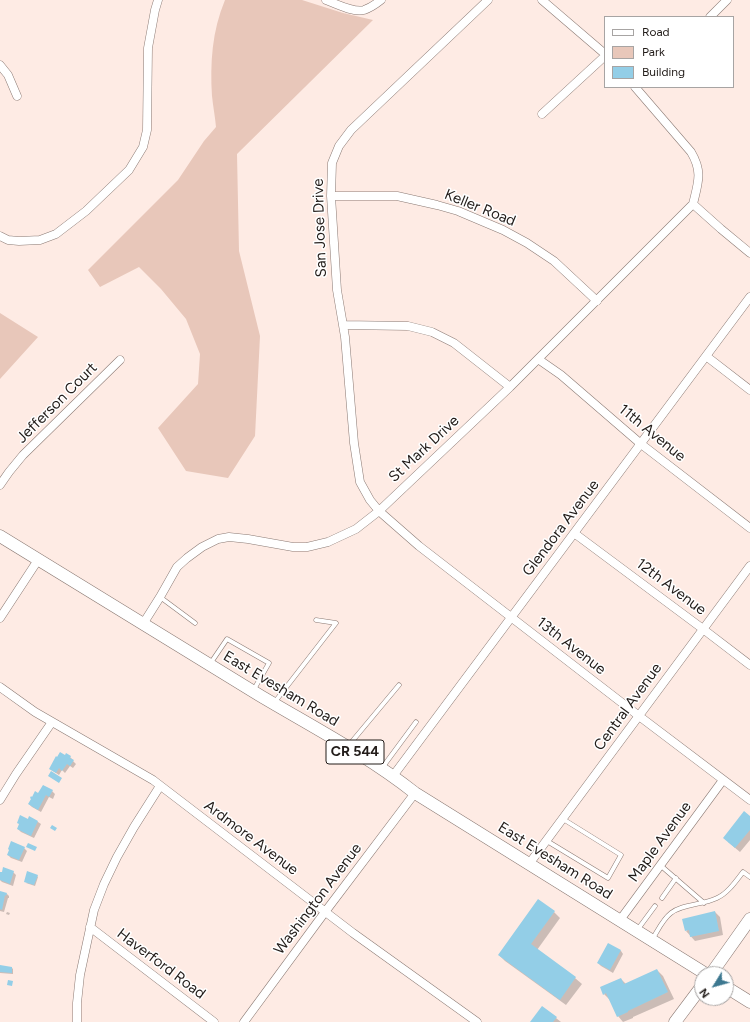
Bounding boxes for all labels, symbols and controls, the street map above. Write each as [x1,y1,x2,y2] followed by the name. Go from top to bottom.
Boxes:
[604,16,734,88] legend
[642,25,670,39] text: Road
[642,45,665,59] text: Park
[642,65,685,79] text: Building
[309,178,331,278] street label: San Jose Drive
[442,186,518,230] street label: Keller Road
[13,359,101,447] street label: Jefferson Court
[615,401,689,465] street label: 11th Avenue
[385,412,463,486] street label: St Mark Drive
[519,476,603,580] street label: Glendora Avenue
[632,555,710,619] street label: 12th Avenue
[533,613,609,679] street label: 13th Avenue
[220,647,342,731] street label: East Evesham Road
[590,660,666,754] street label: Central Avenue
[326,740,384,764] road number: CR 544
[200,797,302,879] street label: Ardmore Avenue
[625,798,695,886] street label: Maple Avenue
[494,818,616,904] street label: East Evesham Road
[270,840,366,958] street label: Washington Avenue
[113,925,209,1003] street label: Haverford Road
[694,966,734,1006] north arrow
[697,986,713,1000] text: N

